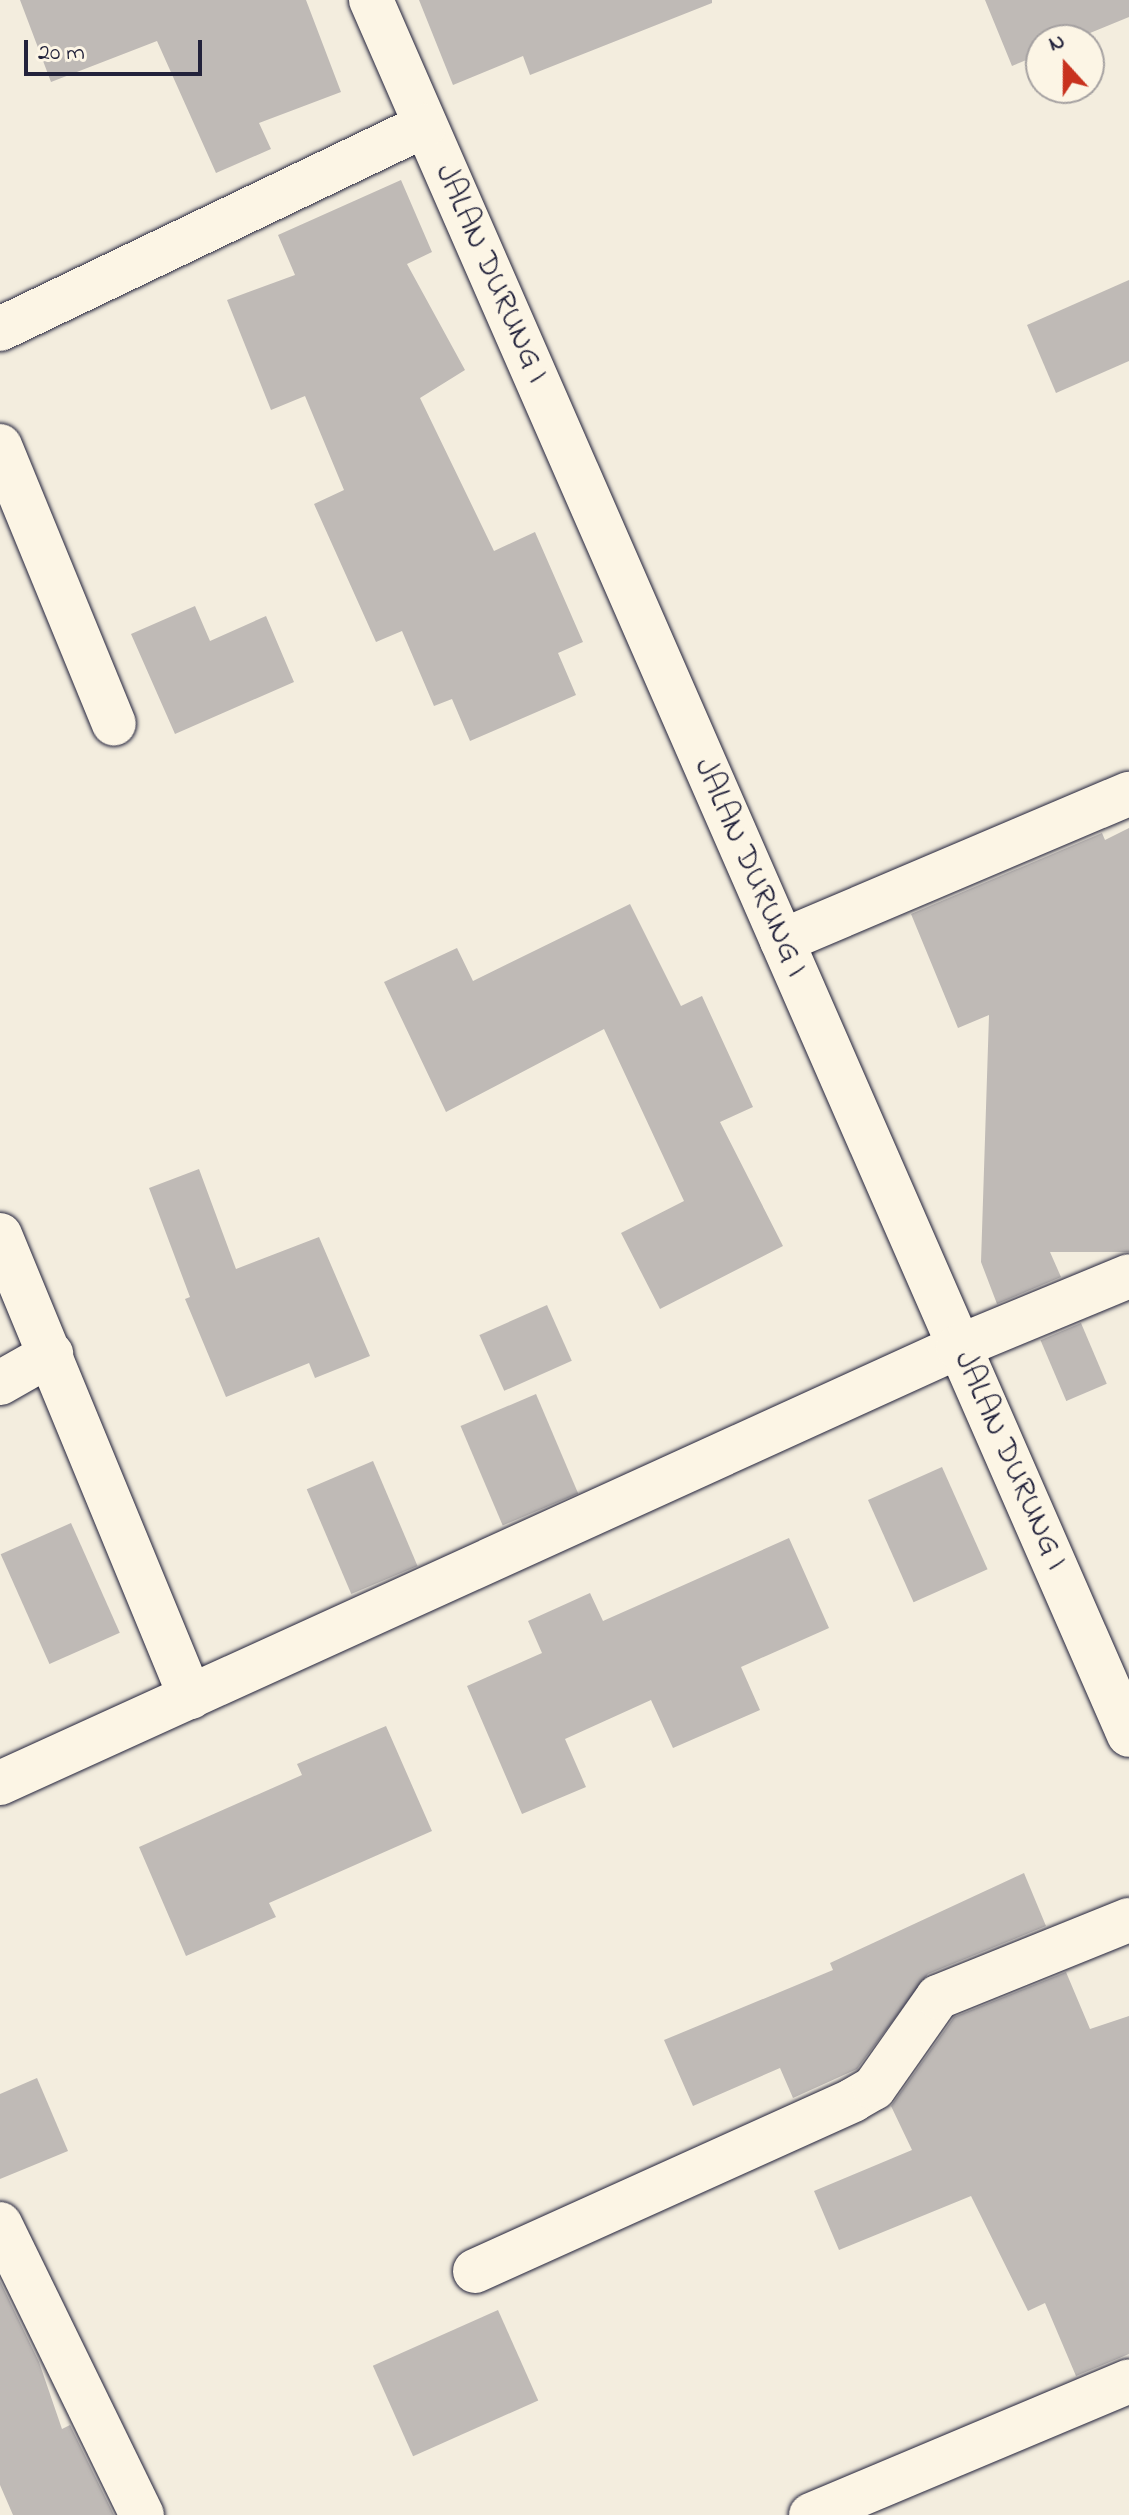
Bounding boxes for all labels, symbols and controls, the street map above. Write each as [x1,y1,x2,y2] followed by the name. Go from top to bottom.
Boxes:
[28,24,206,74] scale bar
[1025,24,1105,104] north arrow
[1044,26,1070,61] text: N
[38,36,85,71] text: 20 m
[425,159,555,389] street label: JALAN DURUNG I
[684,753,814,983] street label: JALAN DURUNG I
[944,1346,1074,1576] street label: JALAN DURUNG I

